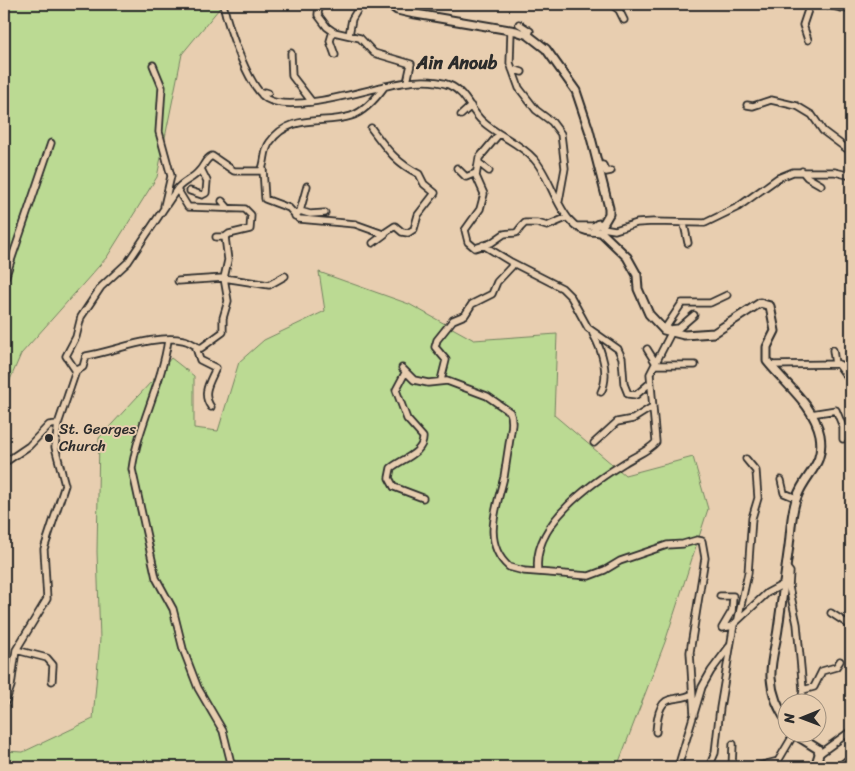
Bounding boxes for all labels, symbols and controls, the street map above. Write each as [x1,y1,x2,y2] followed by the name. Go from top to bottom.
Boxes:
[416,47,498,79] district label: Ain Anoub
[59,416,136,459] place label: St. Georges Church
[43,432,55,444] marker: St. Georges Church
[778,694,828,744] north arrow
[777,713,802,724] text: N

